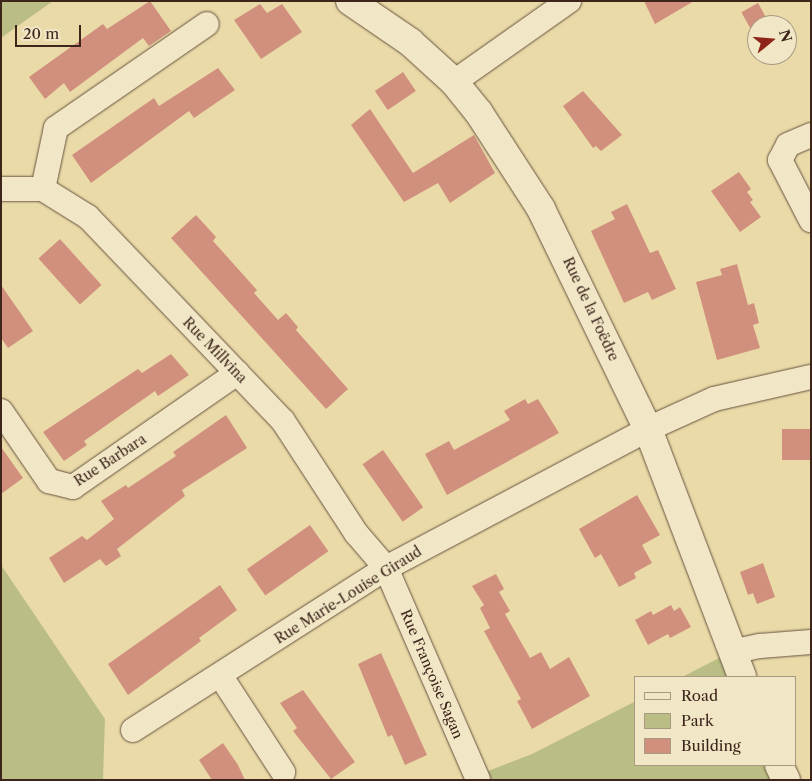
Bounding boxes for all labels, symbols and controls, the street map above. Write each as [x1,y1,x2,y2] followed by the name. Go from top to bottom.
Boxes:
[18,15,84,47] scale bar
[747,15,797,65] north arrow
[23,24,59,43] text: 20 m
[775,27,796,44] text: N
[560,254,622,364] street label: Rue de la Foëdre
[179,314,251,386] street label: Rue Millvina
[71,430,149,490] street label: Rue Barbara
[271,543,425,647] street label: Rue Marie-Louise Giraud
[397,607,467,741] street label: Rue Françoise Sagan
[634,676,797,766] legend
[681,686,718,705] text: Road
[681,711,714,730] text: Park
[681,736,741,755] text: Building

